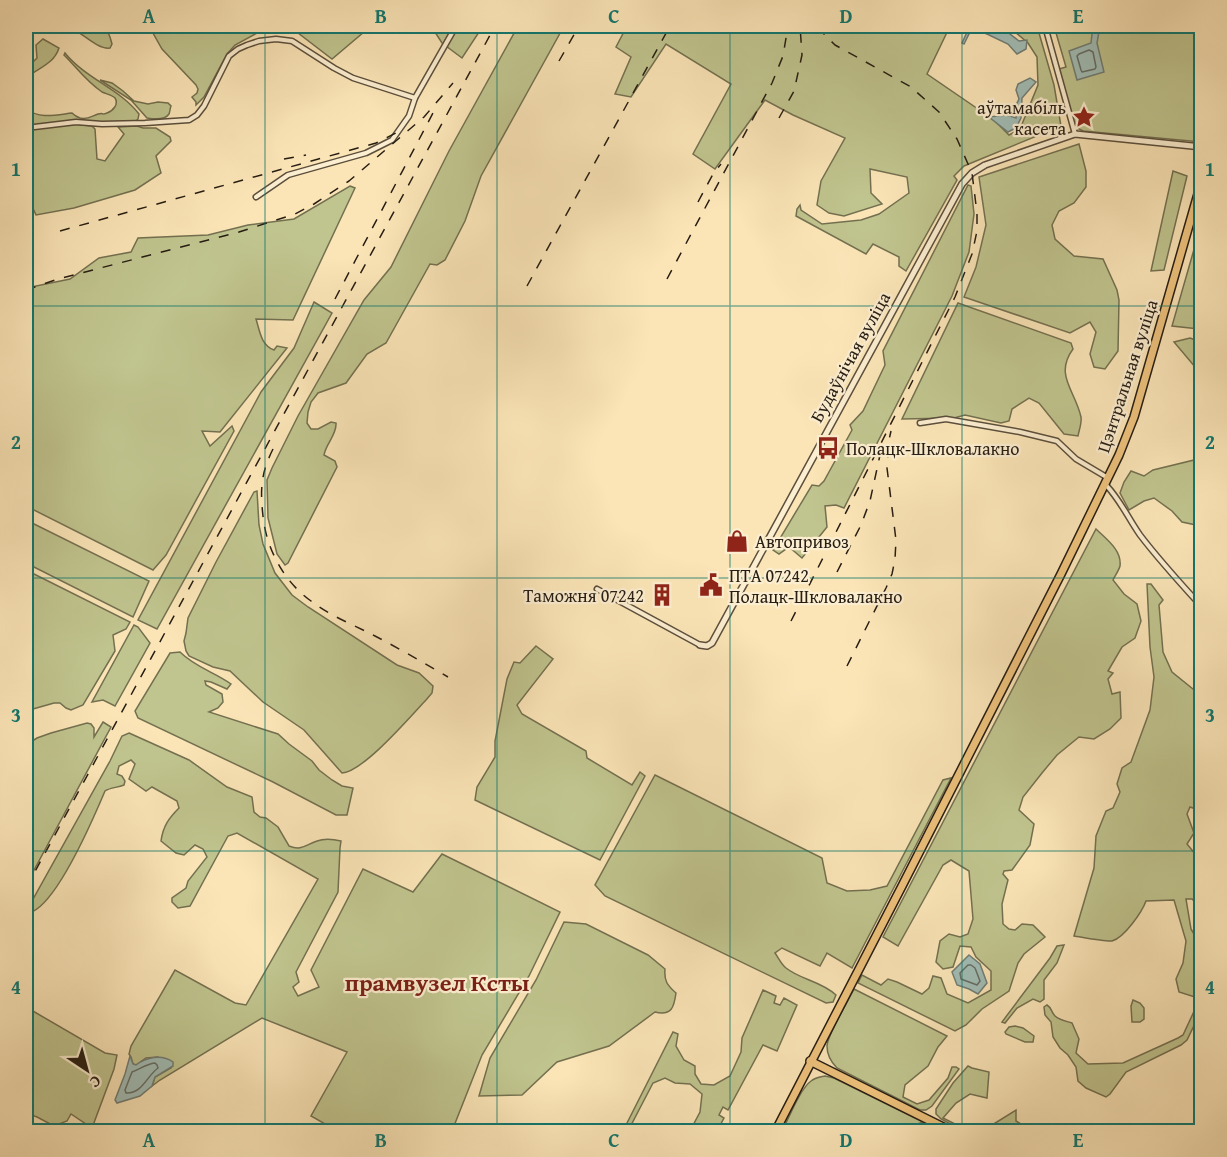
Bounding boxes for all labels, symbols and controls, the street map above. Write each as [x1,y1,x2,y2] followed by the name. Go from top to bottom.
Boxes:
[143,1,156,30] text: A
[375,1,387,30] text: B
[608,1,620,30] text: C
[839,1,853,30] text: D
[1073,1,1084,30] text: E
[977,94,1066,142] place label: аўтамабіль касета
[1071,104,1097,130] place icon: аўтамабіль касета
[11,154,21,183] text: 1
[1205,154,1215,183] text: 1
[803,287,897,427] street label: Будаўнічая вуліца
[1089,295,1165,456] street label: Цэнтральная вуліца
[11,427,21,456] text: 2
[1205,427,1215,456] text: 2
[815,435,841,461] bus stop icon: Полацк-Шкловалакно
[846,435,1020,462] place label: Полацк-Шкловалакно
[724,528,750,554] shop icon: Автопривоз
[755,528,849,555] place label: Автопривоз
[729,562,903,610] place label: ПТА 07242 Полацк-Шкловалакно
[698,572,724,598] public building icon: ПТА 07242 Полацк-Шкловалакно
[523,582,644,609] place label: Таможня 07242
[649,582,675,608] building icon: Таможня 07242
[11,700,21,729] text: 3
[1205,700,1215,729] text: 3
[345,965,530,1000] district label: прамвузел Ксты
[11,972,21,1001] text: 4
[1205,972,1215,1001] text: 4
[57,1040,117,1100] north arrow
[85,1070,107,1095] text: С
[143,1125,156,1154] text: A
[375,1125,387,1154] text: B
[608,1125,620,1154] text: C
[839,1125,853,1154] text: D
[1073,1125,1084,1154] text: E

